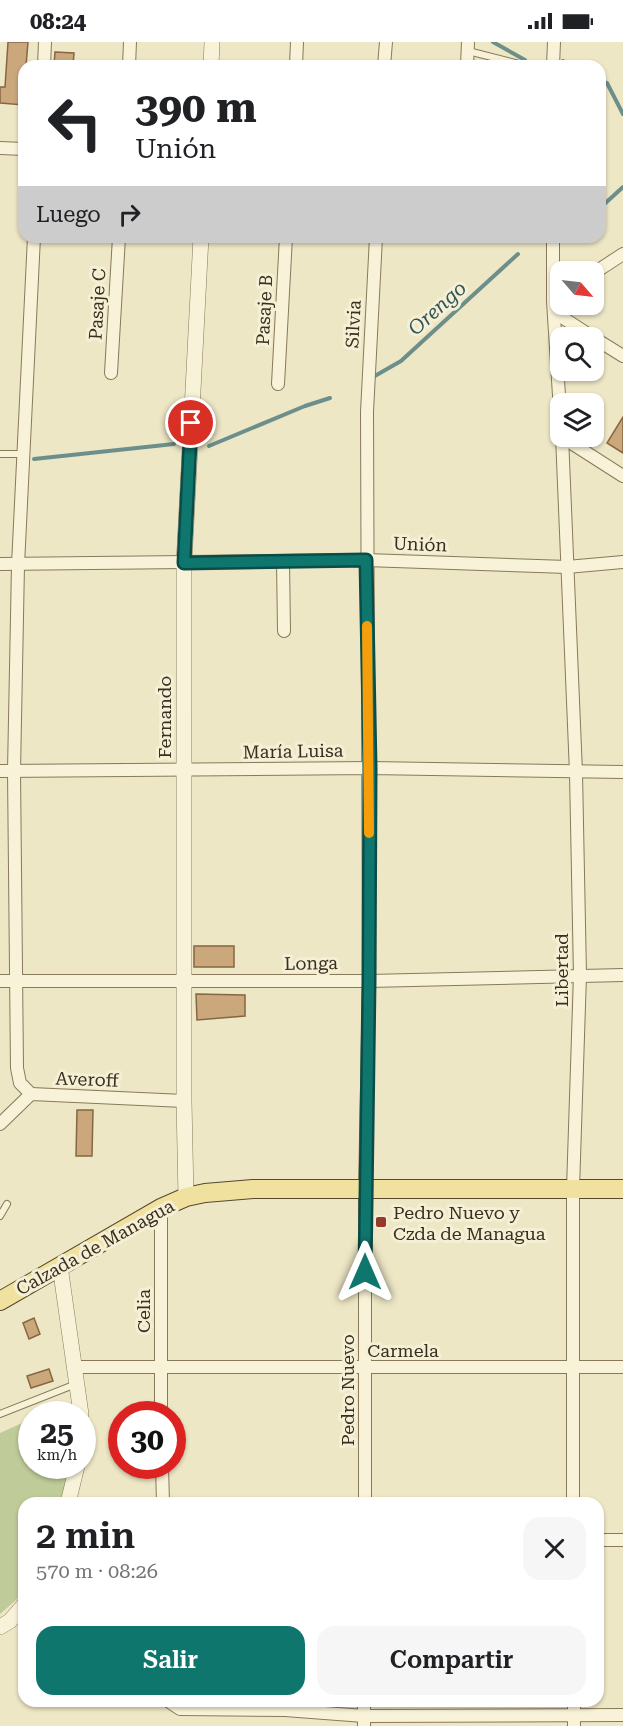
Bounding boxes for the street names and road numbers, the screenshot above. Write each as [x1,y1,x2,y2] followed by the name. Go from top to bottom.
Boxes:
[85,268,109,340] street label: Pasaje C
[252,274,276,346] street label: Pasaje B
[341,299,365,349] street label: Silvia
[393,533,448,555] street label: Unión
[154,676,175,758] street label: Fernando
[243,740,344,762] street label: María Luisa
[551,933,572,1007] street label: Libertad
[284,952,338,974] street label: Longa
[55,1067,120,1091] street label: Averoff
[12,1195,178,1299] street label: Calzada de Managua
[133,1289,154,1333] street label: Celia
[337,1334,358,1446] street label: Pedro Nuevo
[367,1340,439,1361] street label: Carmela

